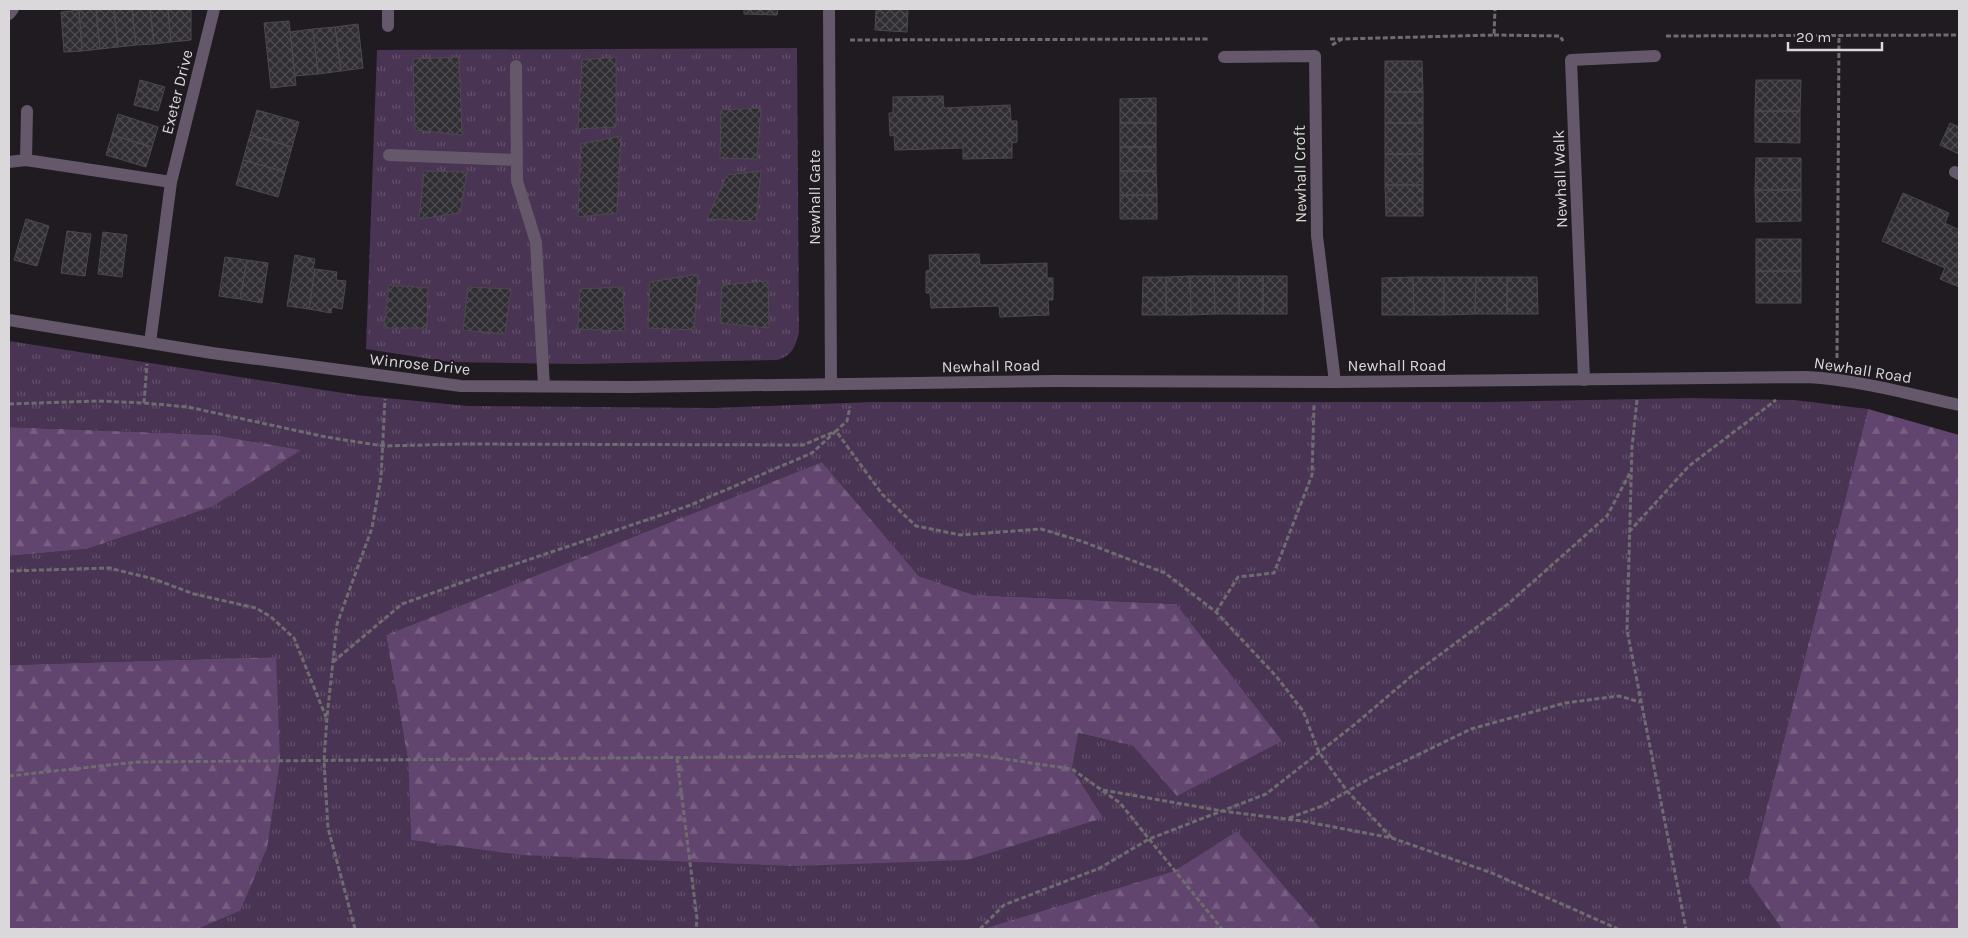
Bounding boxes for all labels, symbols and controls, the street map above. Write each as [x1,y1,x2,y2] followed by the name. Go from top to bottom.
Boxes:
[1788,20,1882,52] scale bar
[1796,28,1831,46] text: 20 m
[157,48,197,136] street label: Exeter Drive
[1290,125,1310,223] street label: Newhall Croft
[1549,130,1571,228] street label: Newhall Walk
[805,149,824,245] street label: Newhall Gate
[369,349,471,379] street label: Winrose Drive
[1813,353,1913,387] street label: Newhall Road
[941,356,1041,376] street label: Newhall Road
[1348,356,1446,375] street label: Newhall Road

